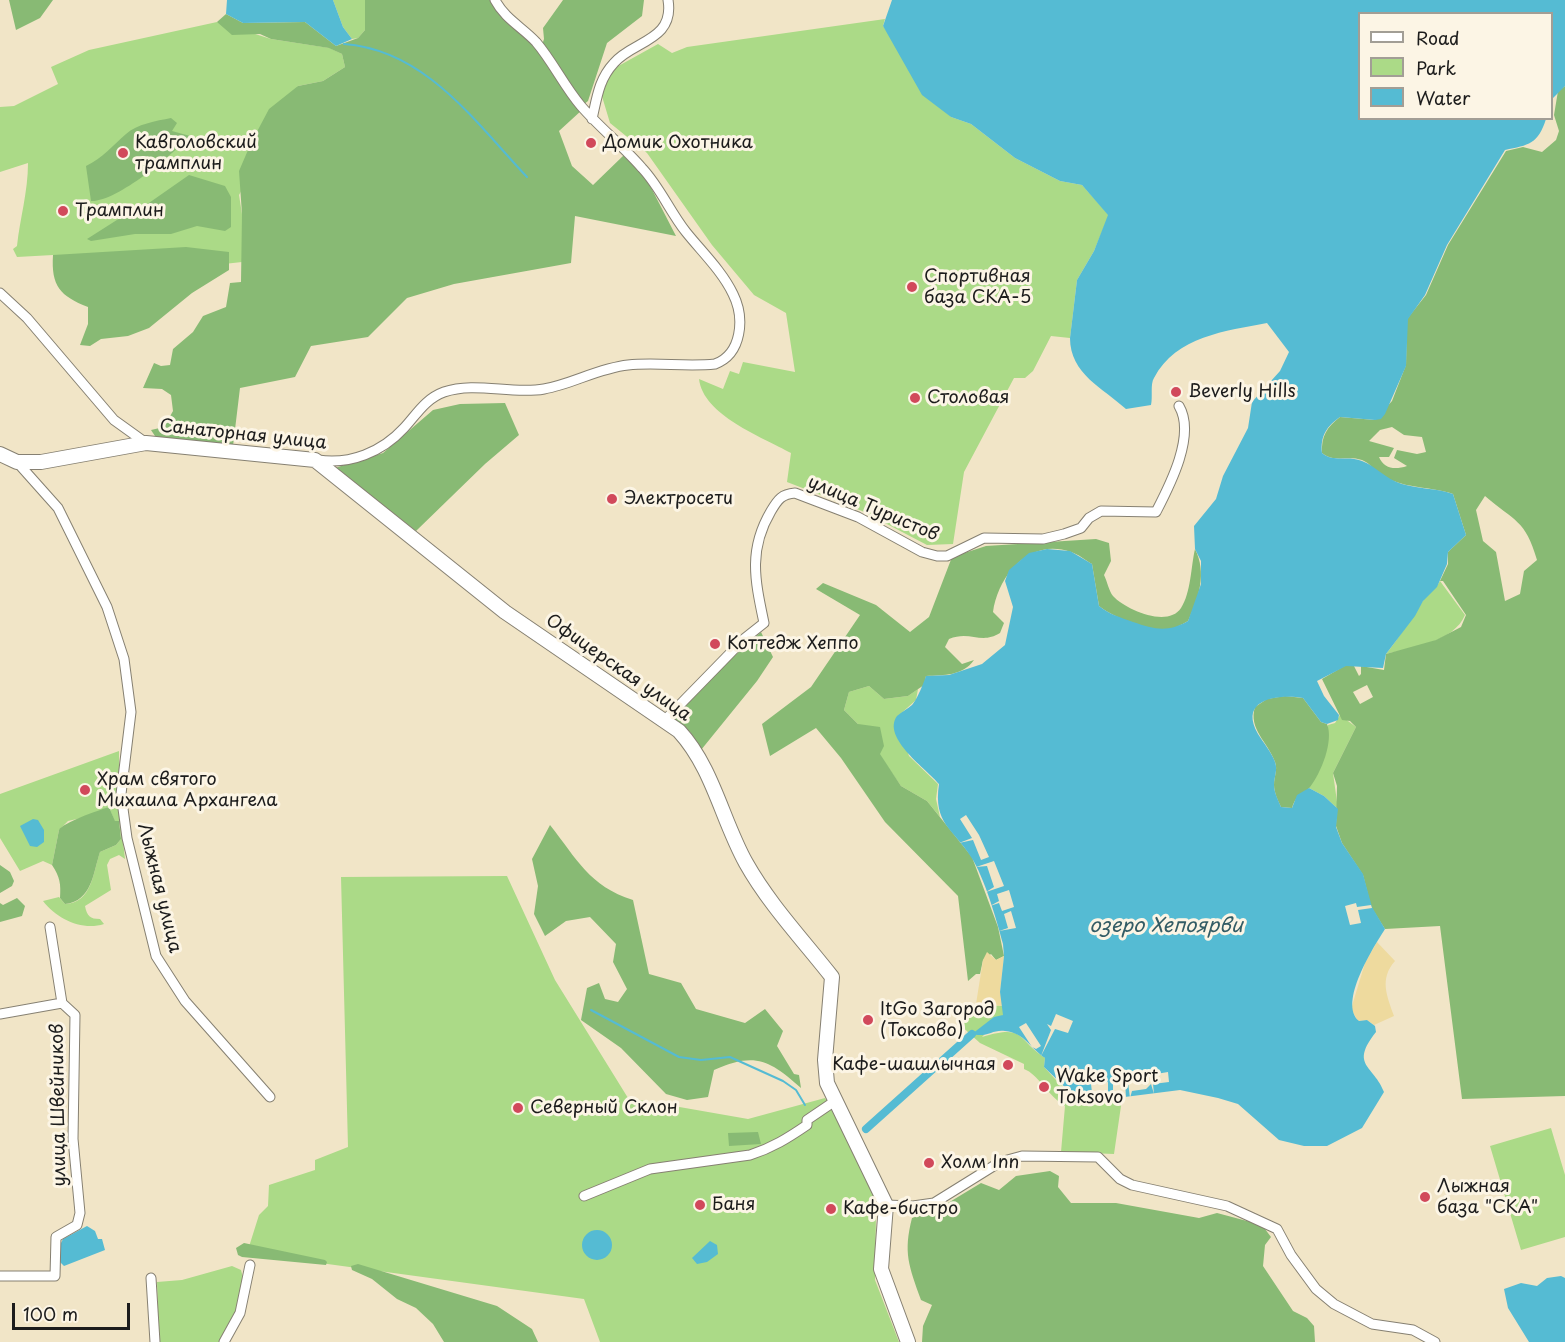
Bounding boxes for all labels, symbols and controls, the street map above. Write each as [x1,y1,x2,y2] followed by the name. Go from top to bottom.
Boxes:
[1358,12,1553,120] legend
[1416,24,1460,51] text: Road
[1416,54,1456,81] text: Park
[1416,84,1470,111] text: Water
[135,132,257,174] place label: Кавголовский трамплин
[603,132,753,154] place label: Домик Охотника
[584,136,598,150] marker: Домик Охотника
[116,146,130,160] marker: Кавголовский трамплин
[75,200,164,222] place label: Трамплин
[56,204,70,218] marker: Трамплин
[924,266,1031,308] place label: Спортивная база СКА-5
[905,280,919,294] marker: Спортивная база СКА-5
[1188,381,1296,403] place label: Beverly Hills
[1169,385,1183,399] marker: Beverly Hills
[927,387,1010,409] place label: Столовая
[908,391,922,405] marker: Столовая
[158,415,328,455] street label: Санаторная улица
[804,472,942,546] street label: улица Туристов
[624,488,733,510] place label: Электросети
[605,492,619,506] marker: Электросети
[541,610,695,726] street label: Офицерская улица
[727,633,859,655] place label: Коттедж Хеппо
[708,637,722,651] marker: Коттедж Хеппо
[97,769,277,812] place label: Храм святого Михаила Архангела
[78,783,92,797] marker: Храм святого Михаила Архангела
[132,821,186,955] street label: Лыжная улица
[1089,914,1243,938] water label: озеро Хепоярви
[880,999,995,1042] place label: ItGo Загород (Токсово)
[861,1013,875,1027] marker: ItGo Загород (Токсово)
[47,1023,71,1187] street label: улица Швейников
[832,1054,996,1076] place label: Кафе-шашлычная
[1001,1058,1015,1072] marker: Кафе-шашлычная
[1056,1066,1158,1108] place label: Wake Sport Toksovo
[1037,1080,1051,1094] marker: Wake Sport Toksovo
[530,1097,678,1119] place label: Северный Склон
[511,1101,525,1115] marker: Северный Склон
[941,1152,1019,1174] place label: Холм Inn
[922,1156,936,1170] marker: Холм Inn
[1437,1176,1538,1218] place label: Лыжная база "СКА"
[1418,1190,1432,1204] marker: Лыжная база "СКА"
[712,1194,755,1216] place label: Баня
[693,1198,707,1212] marker: Баня
[843,1198,958,1220] place label: Кафе-бистро
[824,1202,838,1216] marker: Кафе-бистро
[15,1291,134,1329] scale bar
[23,1300,78,1327] text: 100 m

